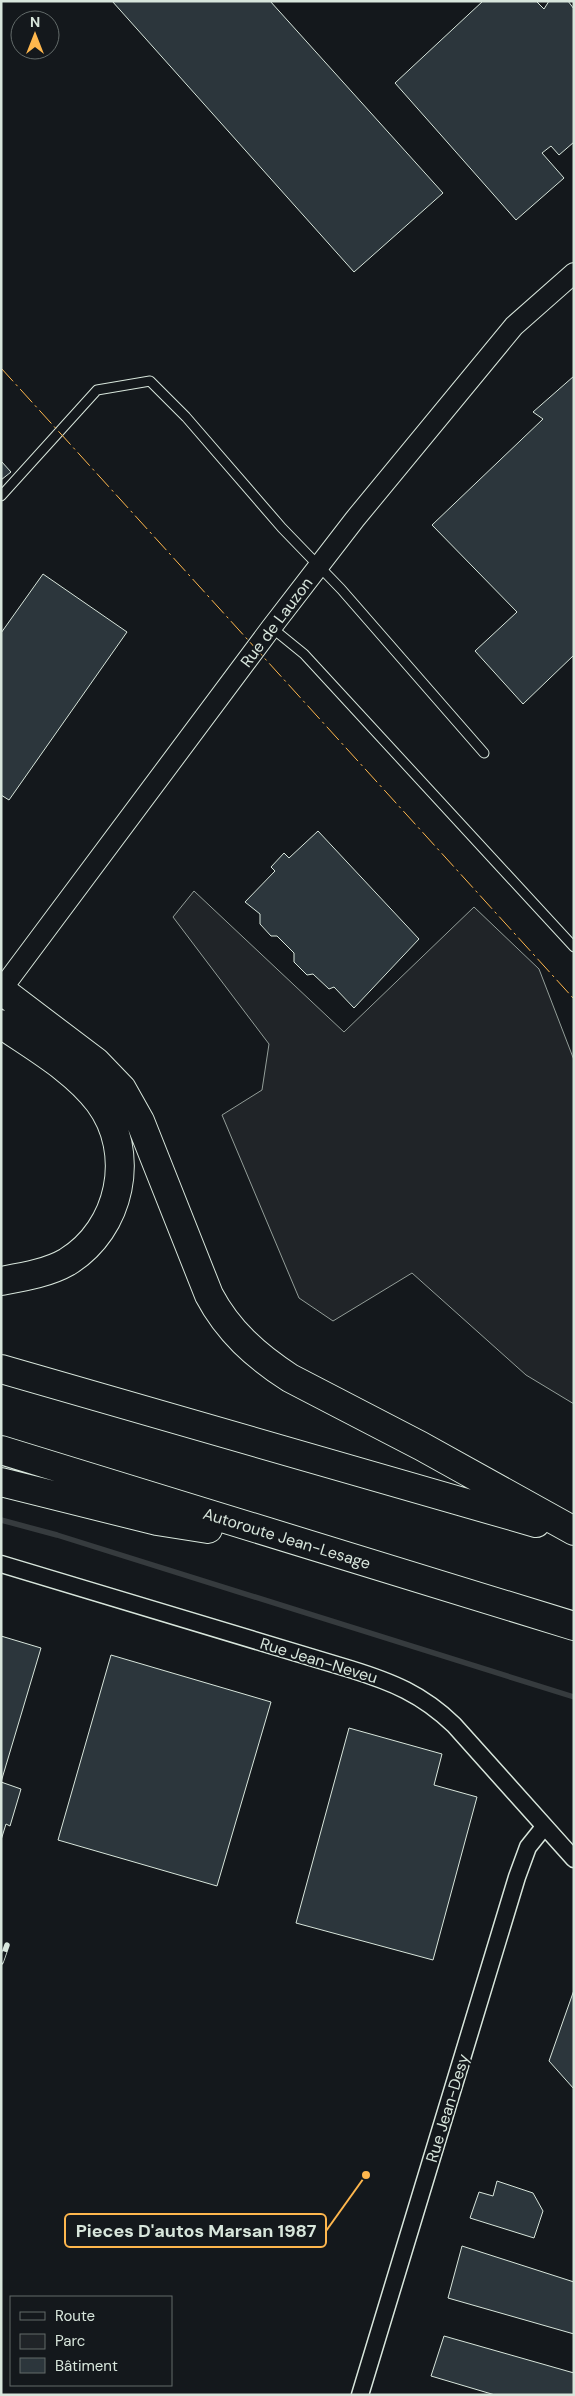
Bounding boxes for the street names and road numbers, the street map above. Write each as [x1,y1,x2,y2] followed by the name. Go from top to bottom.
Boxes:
[236,573,317,672] street label: Rue de Lauzon
[201,1503,373,1574] street label: Autoroute Jean-Lesage
[258,1633,380,1688] street label: Rue Jean-Neveu
[421,2051,474,2165] street label: Rue Jean-Desy

